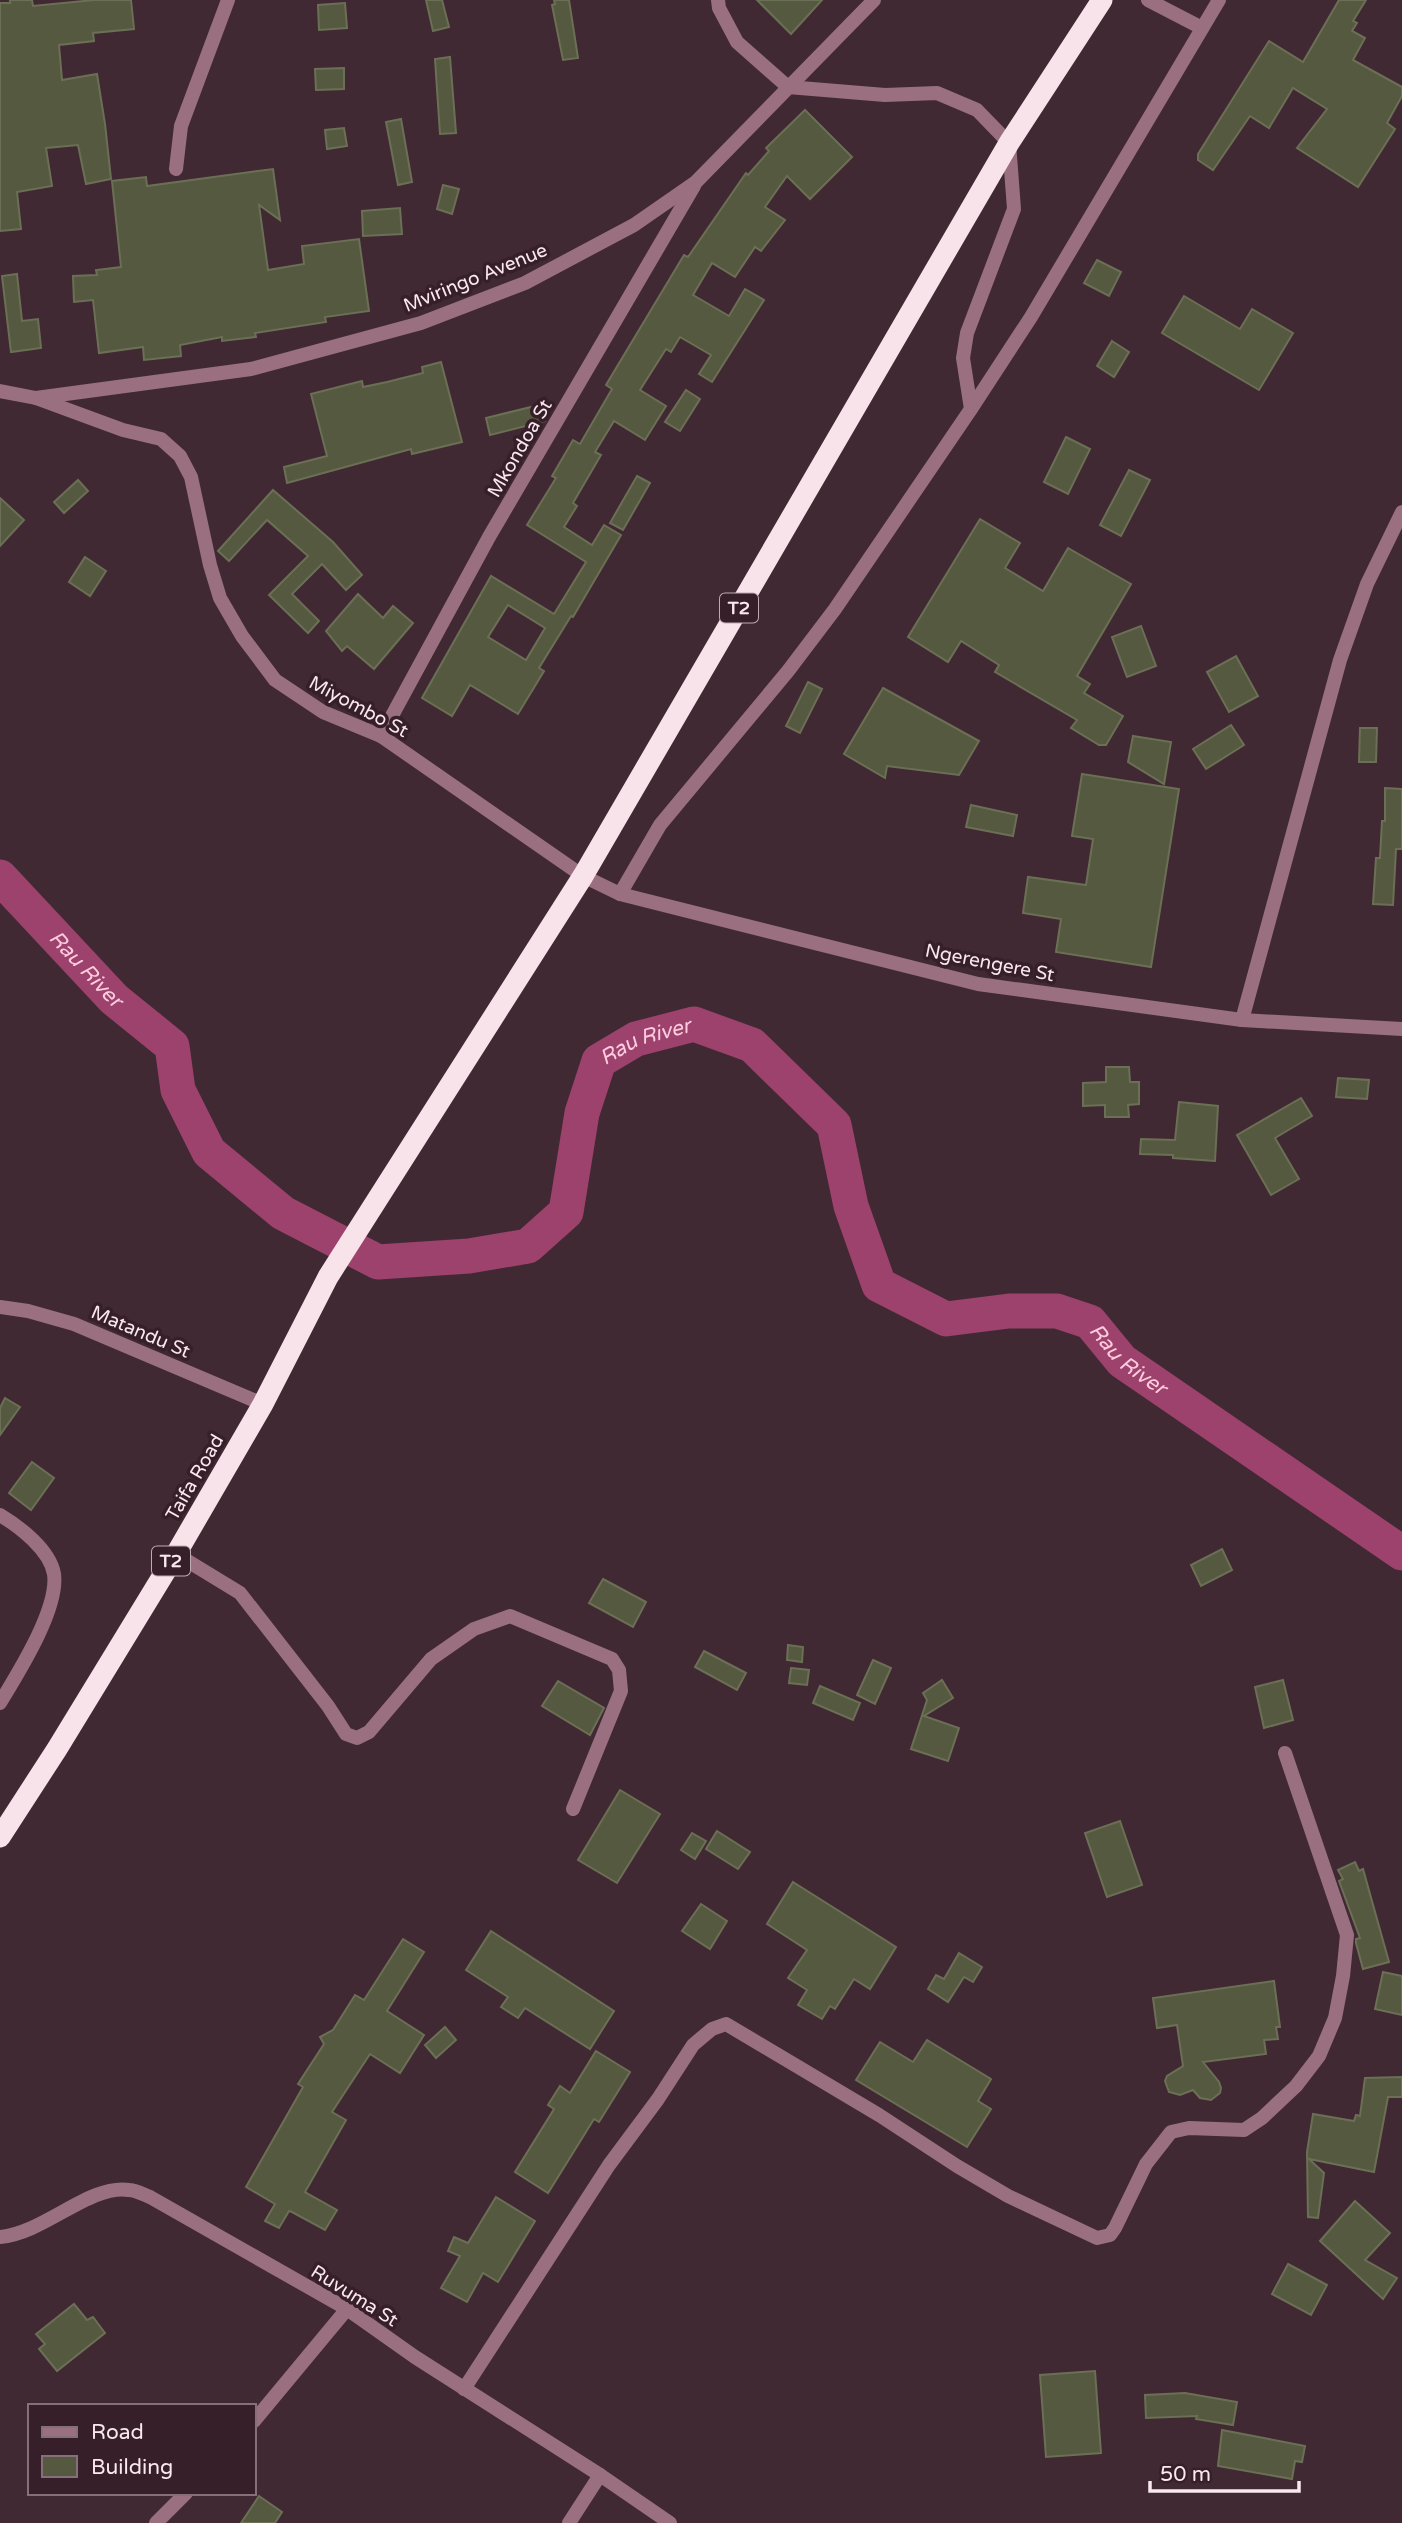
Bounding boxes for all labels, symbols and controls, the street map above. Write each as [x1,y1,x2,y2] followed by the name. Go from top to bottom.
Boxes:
[400,239,550,317] street label: Mviringo Avenue
[483,396,557,501] street label: Mkondoa St
[720,594,758,622] road number: T2
[305,672,412,742] street label: Miyombo St
[44,926,129,1015] water label: Rau River
[923,940,1056,986] street label: Ngerengere St
[595,1013,696,1071] water label: Rau River
[88,1301,193,1363] street label: Matandu St
[1084,1319,1173,1402] water label: Rau River
[161,1431,228,1524] street label: Taifa Road
[152,1546,190,1576] road number: T2
[307,2260,402,2331] street label: Ruvuma St
[28,2404,256,2495] legend
[91,2420,144,2445] text: Road
[1150,2450,1299,2494] scale bar
[91,2455,173,2480] text: Building
[1160,2462,1211,2487] text: 50 m

